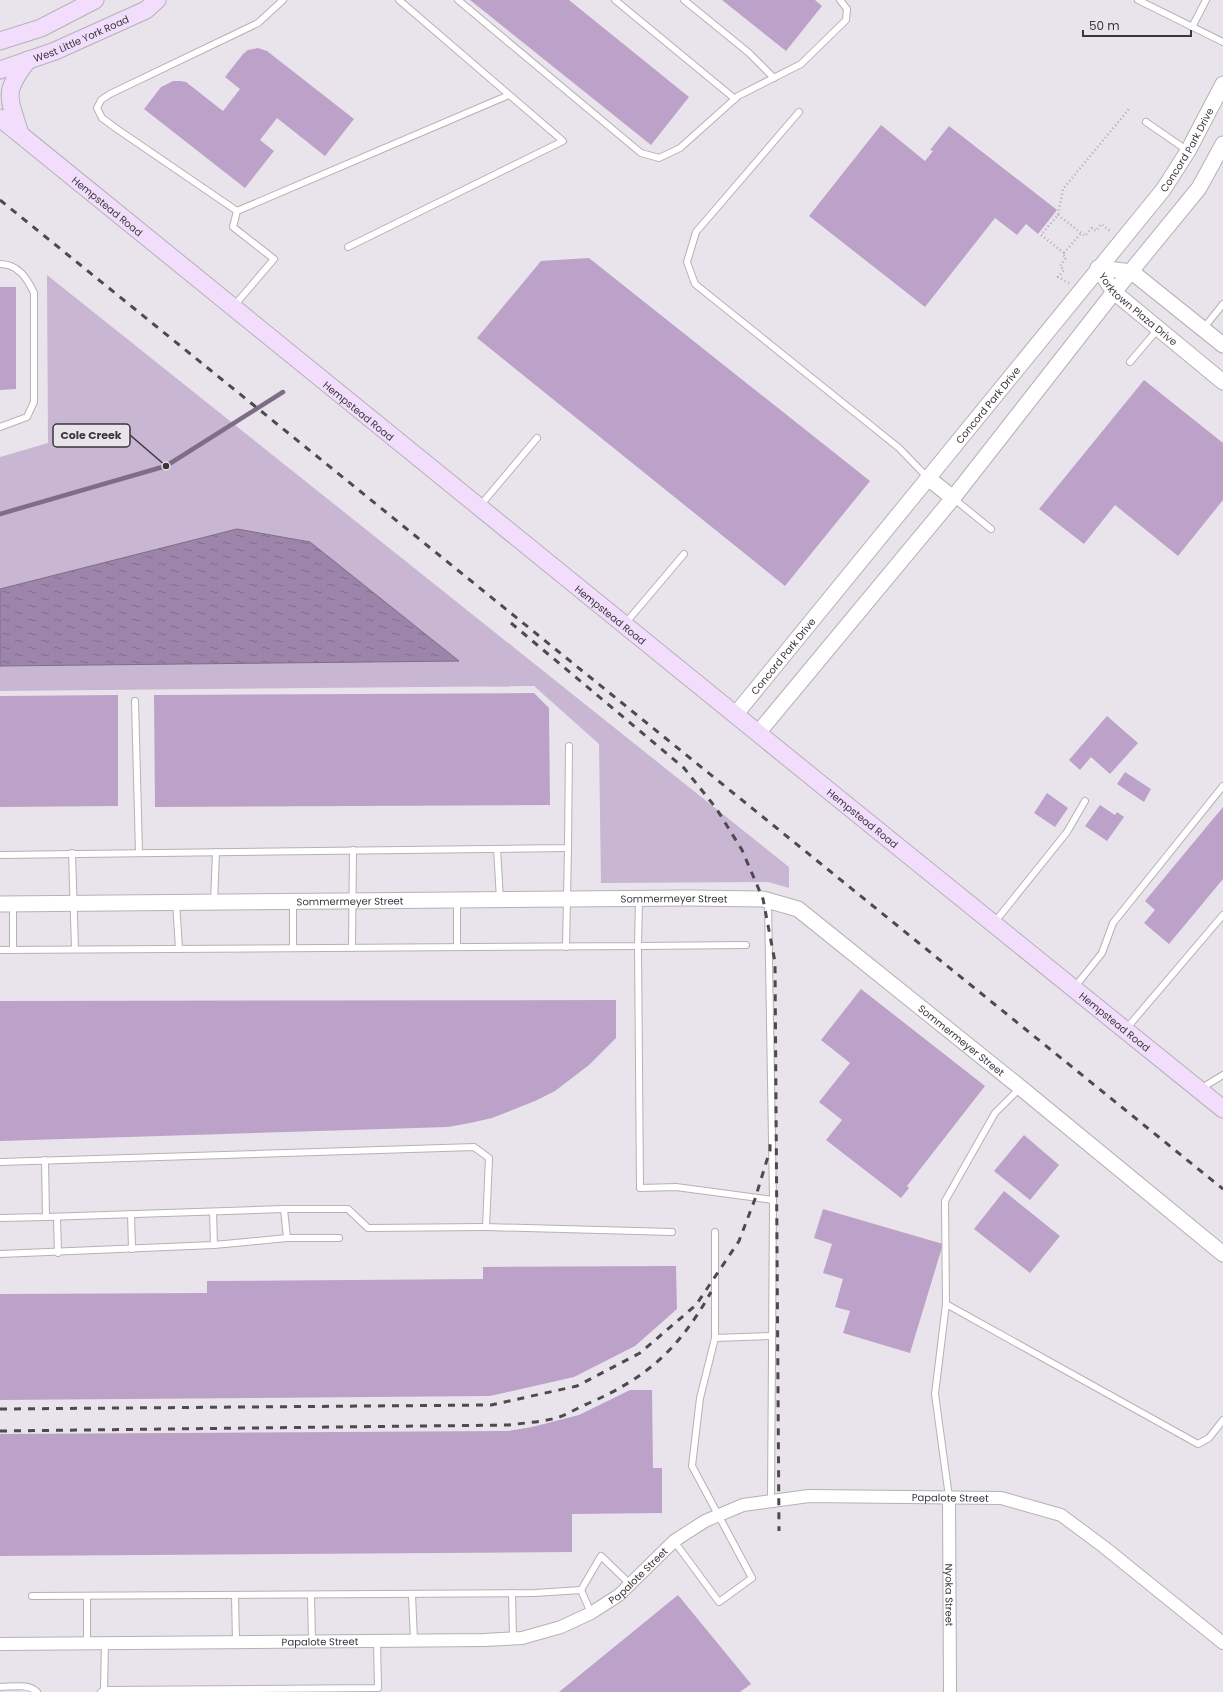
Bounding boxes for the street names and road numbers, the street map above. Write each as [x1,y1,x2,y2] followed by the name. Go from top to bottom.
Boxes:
[31,11,131,65] street label: West Little York Road
[1156,105,1217,195] street label: Concord Park Drive
[69,173,146,240] street label: Hempstead Road
[1095,269,1181,349] street label: Yorktown Plaza Drive
[952,363,1024,447] street label: Concord Park Drive
[320,377,397,444] street label: Hempstead Road
[572,581,649,648] street label: Hempstead Road
[747,614,819,698] street label: Concord Park Drive
[824,785,901,851] street label: Hempstead Road
[620,890,728,906] street label: Sommermeyer Street
[296,893,404,909] street label: Sommermeyer Street
[1076,988,1154,1055] street label: Hempstead Road
[915,1001,1008,1080] street label: Sommermeyer Street
[912,1490,989,1505] street label: Papalote Street
[605,1544,671,1607] street label: Papalote Street
[942,1563,957,1627] street label: Nyoka Street
[282,1634,359,1649] street label: Papalote Street

